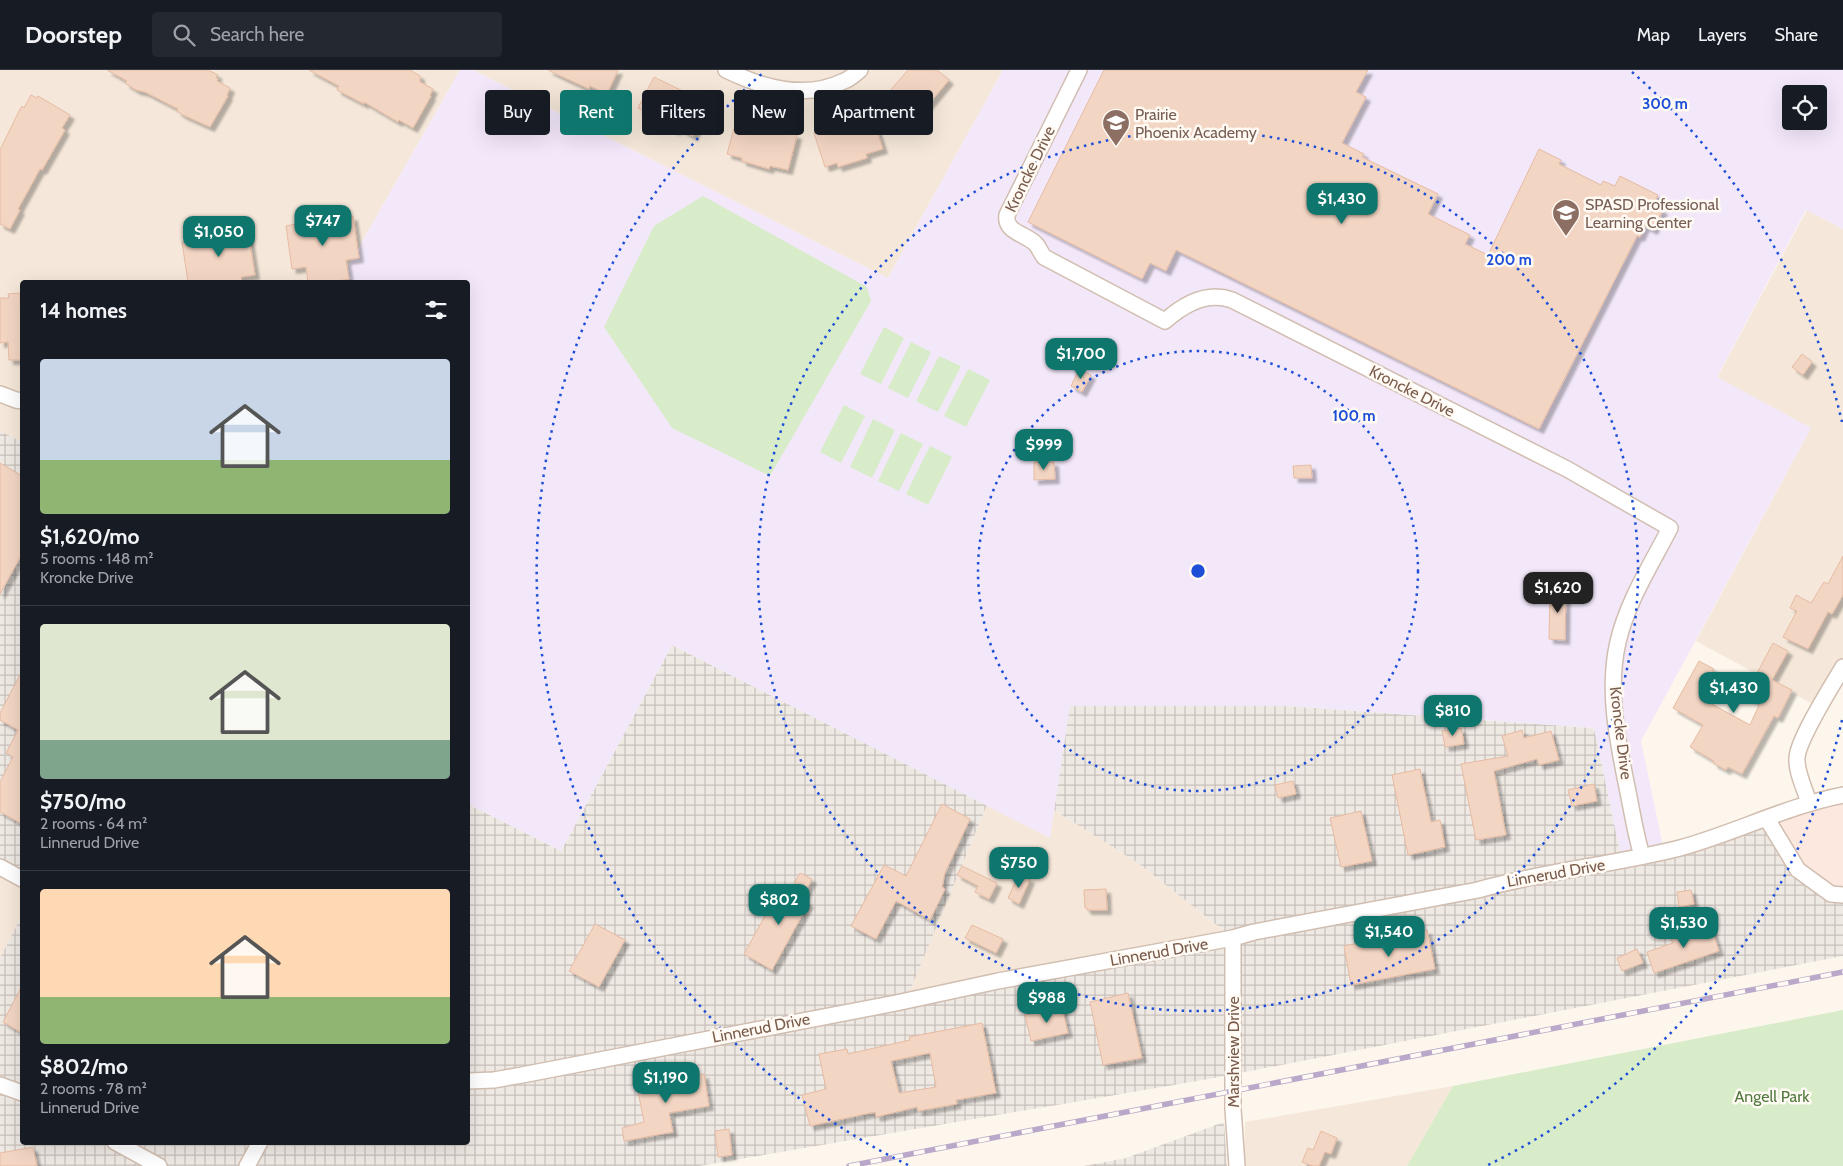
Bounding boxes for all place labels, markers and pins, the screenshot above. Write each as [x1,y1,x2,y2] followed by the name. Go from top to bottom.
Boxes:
[1135,105,1257,142] place label: Prairie Phoenix Academy
[1101,108,1131,147] school or university icon: Prairie Phoenix Academy
[1301,182,1383,225] pin: $1,430
[1585,195,1719,232] place label: SPASD Professional Learning Center
[1551,198,1581,237] school or university icon: SPASD Professional Learning Center
[293,204,353,247] pin: $747
[178,216,260,258] pin: $1,050
[1040,338,1122,380] pin: $1,700
[1014,428,1074,471] pin: $999
[1189,562,1207,580] centre of rings
[1517,572,1599,614] pin: $1,620
[1693,672,1775,714] pin: $1,430
[1423,694,1483,737] pin: $810
[989,846,1049,889] pin: $750
[749,884,809,926] pin: $802
[1643,906,1725,949] pin: $1,530
[1348,916,1430,958] pin: $1,540
[1017,982,1077,1024] pin: $988
[625,1062,707,1104] pin: $1,190

